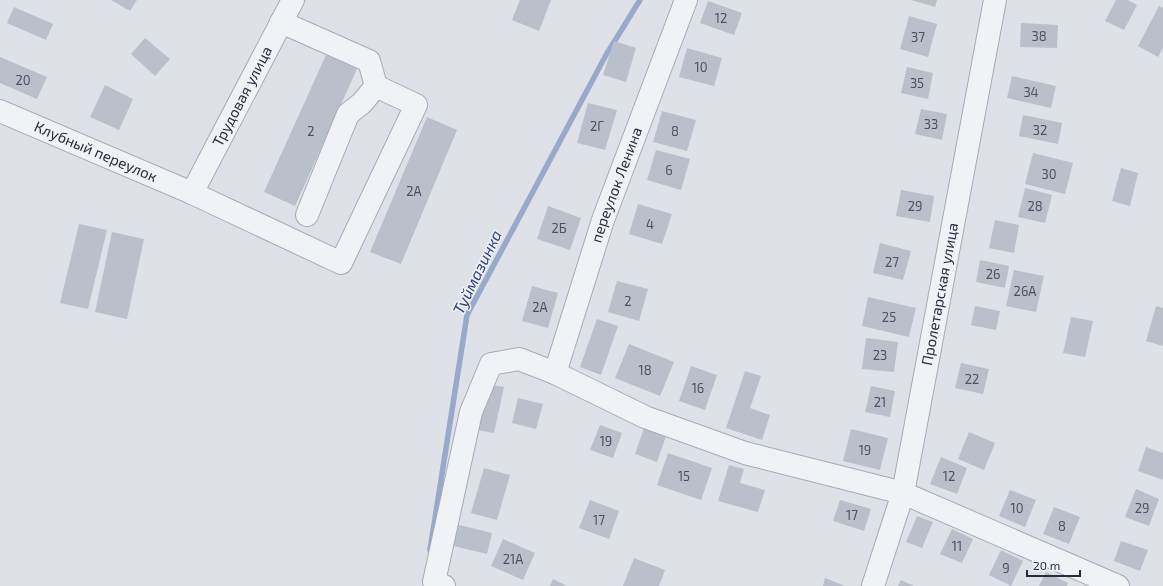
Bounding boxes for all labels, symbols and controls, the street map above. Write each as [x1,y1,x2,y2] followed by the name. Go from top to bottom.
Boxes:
[715,10,727,26] house number: 12
[1031,28,1047,44] house number: 38
[911,29,925,45] house number: 37
[208,43,275,149] street label: Трудовая улица
[694,59,708,75] house number: 10
[15,72,31,88] house number: 20
[910,75,924,91] house number: 35
[1023,84,1039,100] house number: 34
[924,116,938,132] house number: 33
[32,117,160,185] street label: Клубный переулок
[590,118,604,134] house number: 2Г
[1033,122,1047,138] house number: 32
[307,123,315,139] house number: 2
[671,123,679,139] house number: 8
[586,124,645,245] street label: переулок Ленина
[665,162,673,178] house number: 6
[1041,166,1057,182] house number: 30
[406,183,422,199] house number: 2А
[908,198,922,214] house number: 29
[1027,198,1043,214] house number: 28
[646,216,654,232] house number: 4
[551,220,567,236] house number: 2Б
[917,221,961,367] street label: Пролетарская улица
[448,227,505,317] water label: Туймазинка
[885,254,899,270] house number: 27
[986,266,1000,282] house number: 26
[1014,283,1036,299] house number: 26А
[624,293,632,309] house number: 2
[532,299,548,315] house number: 2А
[882,309,896,325] house number: 25
[873,347,887,363] house number: 23
[638,362,652,378] house number: 18
[965,371,979,387] house number: 22
[692,380,704,396] house number: 16
[874,394,886,410] house number: 21
[600,433,612,449] house number: 19
[859,442,871,458] house number: 19
[678,468,690,484] house number: 15
[943,468,955,484] house number: 12
[1010,500,1024,516] house number: 10
[1135,500,1149,516] house number: 29
[846,507,858,523] house number: 17
[593,512,605,528] house number: 17
[1058,518,1066,534] house number: 8
[952,538,962,554] house number: 11
[503,551,523,567] house number: 21А
[1027,552,1080,578] scale bar
[1033,558,1060,572] text: 20 m
[1002,560,1010,576] house number: 9

